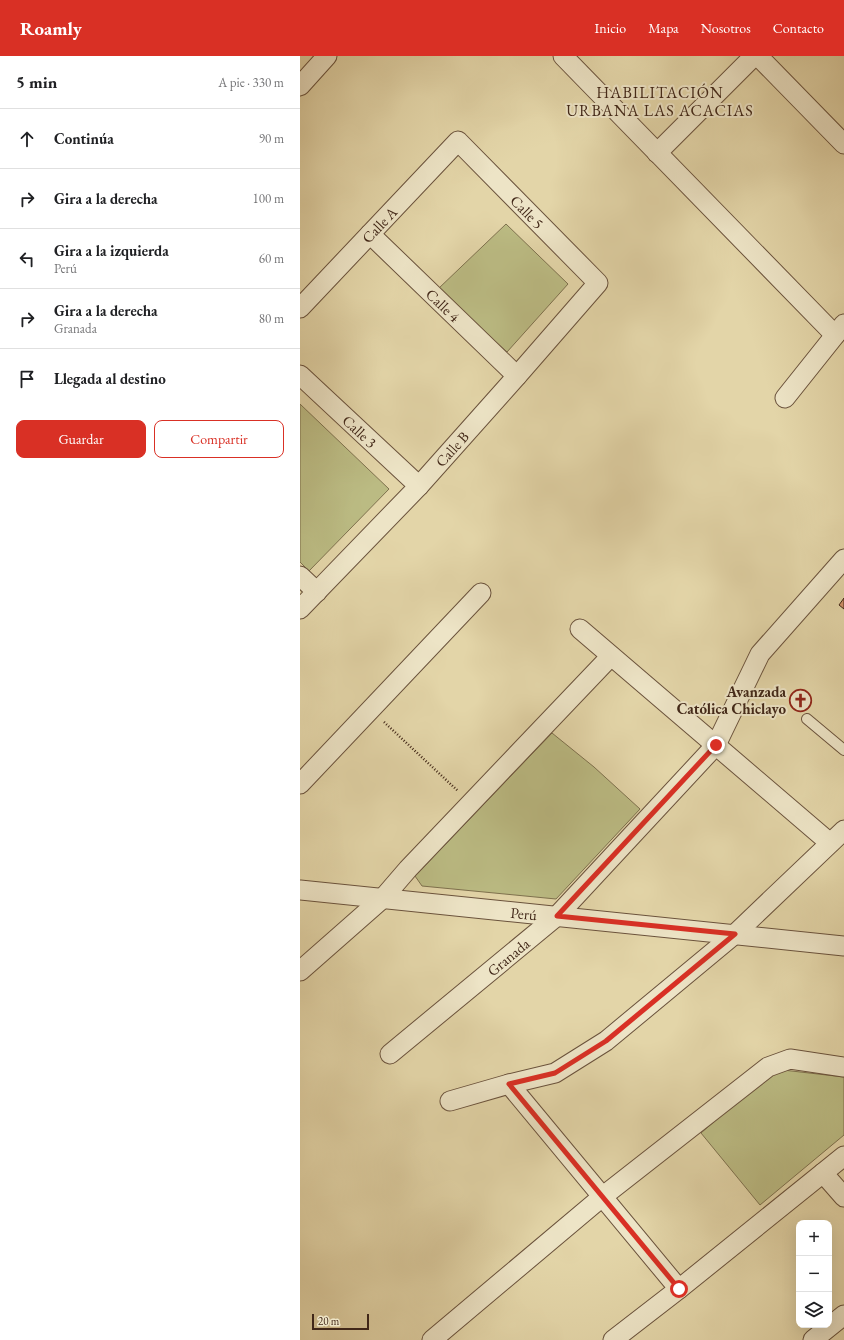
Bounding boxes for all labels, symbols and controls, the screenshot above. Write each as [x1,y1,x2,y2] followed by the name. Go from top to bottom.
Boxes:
[20,16,82,41] text: Roamly
[595,19,626,37] text: Inicio
[648,19,679,37] text: Mapa
[701,19,751,37] text: Nosotros
[773,19,824,37] text: Contacto
[16,71,57,93] text: 5 min
[218,74,284,91] text: A pie · 330 m
[566,82,754,121] district label: HABILITACIÓN URBANA LAS ACACIAS
[16,128,38,150] icon: ahead
[54,129,114,148] text: Continúa
[259,130,284,147] text: 90 m
[16,188,38,210] icon: right
[54,189,158,208] text: Gira a la derecha
[253,190,284,207] text: 100 m
[507,191,548,232] street label: Calle 5
[357,202,401,247] street label: Calle A
[54,241,169,260] text: Gira a la izquierda
[16,248,38,270] icon: left
[259,250,284,267] text: 60 m
[54,260,77,277] text: Perú
[422,284,465,326] street label: Calle 4
[54,301,158,320] text: Gira a la derecha
[16,308,38,330] icon: right
[259,310,284,327] text: 80 m
[54,320,97,337] text: Granada
[16,368,38,390] icon: arrive
[54,369,166,388] text: Llegada al destino
[339,410,381,452] street label: Calle 3
[16,420,146,458] button: Guardar
[154,420,284,458] button: Compartir
[431,427,473,471] street label: Calle B
[677,682,786,718] place label: Avanzada Católica Chiclayo
[788,687,814,713] church icon: Avanzada Católica Chiclayo
[707,736,725,754] route end
[510,902,538,924] street label: Perú
[483,933,533,980] street label: Granada
[796,1220,832,1328] map controls
[796,1220,832,1256] button: +
[796,1256,832,1292] button: −
[670,1280,688,1298] route start
[796,1292,832,1328] button: layers
[312,1312,369,1331] scale bar
[318,1314,339,1328] text: 20 m

